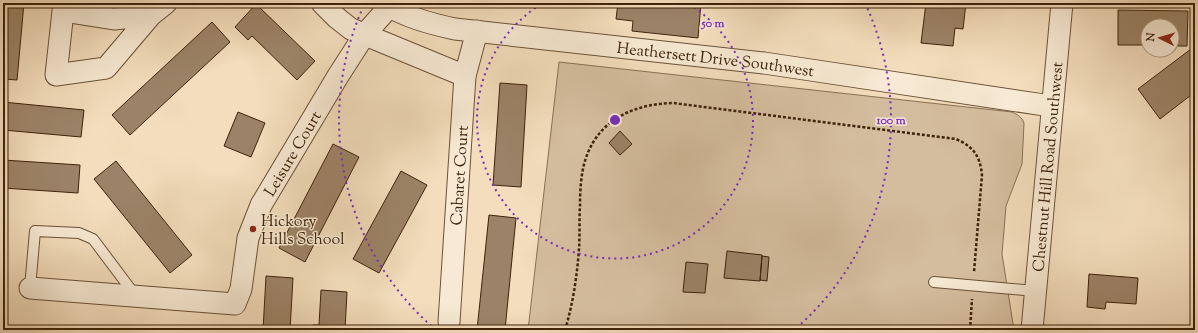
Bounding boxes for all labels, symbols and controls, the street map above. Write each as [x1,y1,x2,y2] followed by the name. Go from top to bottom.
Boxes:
[701,15,725,33] text: 50 m
[1140,18,1180,58] north arrow
[1143,32,1159,43] text: N
[615,38,816,84] street label: Heathersett Drive Southwest
[1028,60,1071,273] street label: Chestnut Hill Road Southwest
[260,107,329,202] street label: Leisure Court
[875,112,906,130] text: 100 m
[608,113,622,127] centre of rings
[446,124,476,226] street label: Cabaret Court
[261,211,345,252] place label: Hickory Hills School
[248,224,258,234] marker: Hickory Hills School

